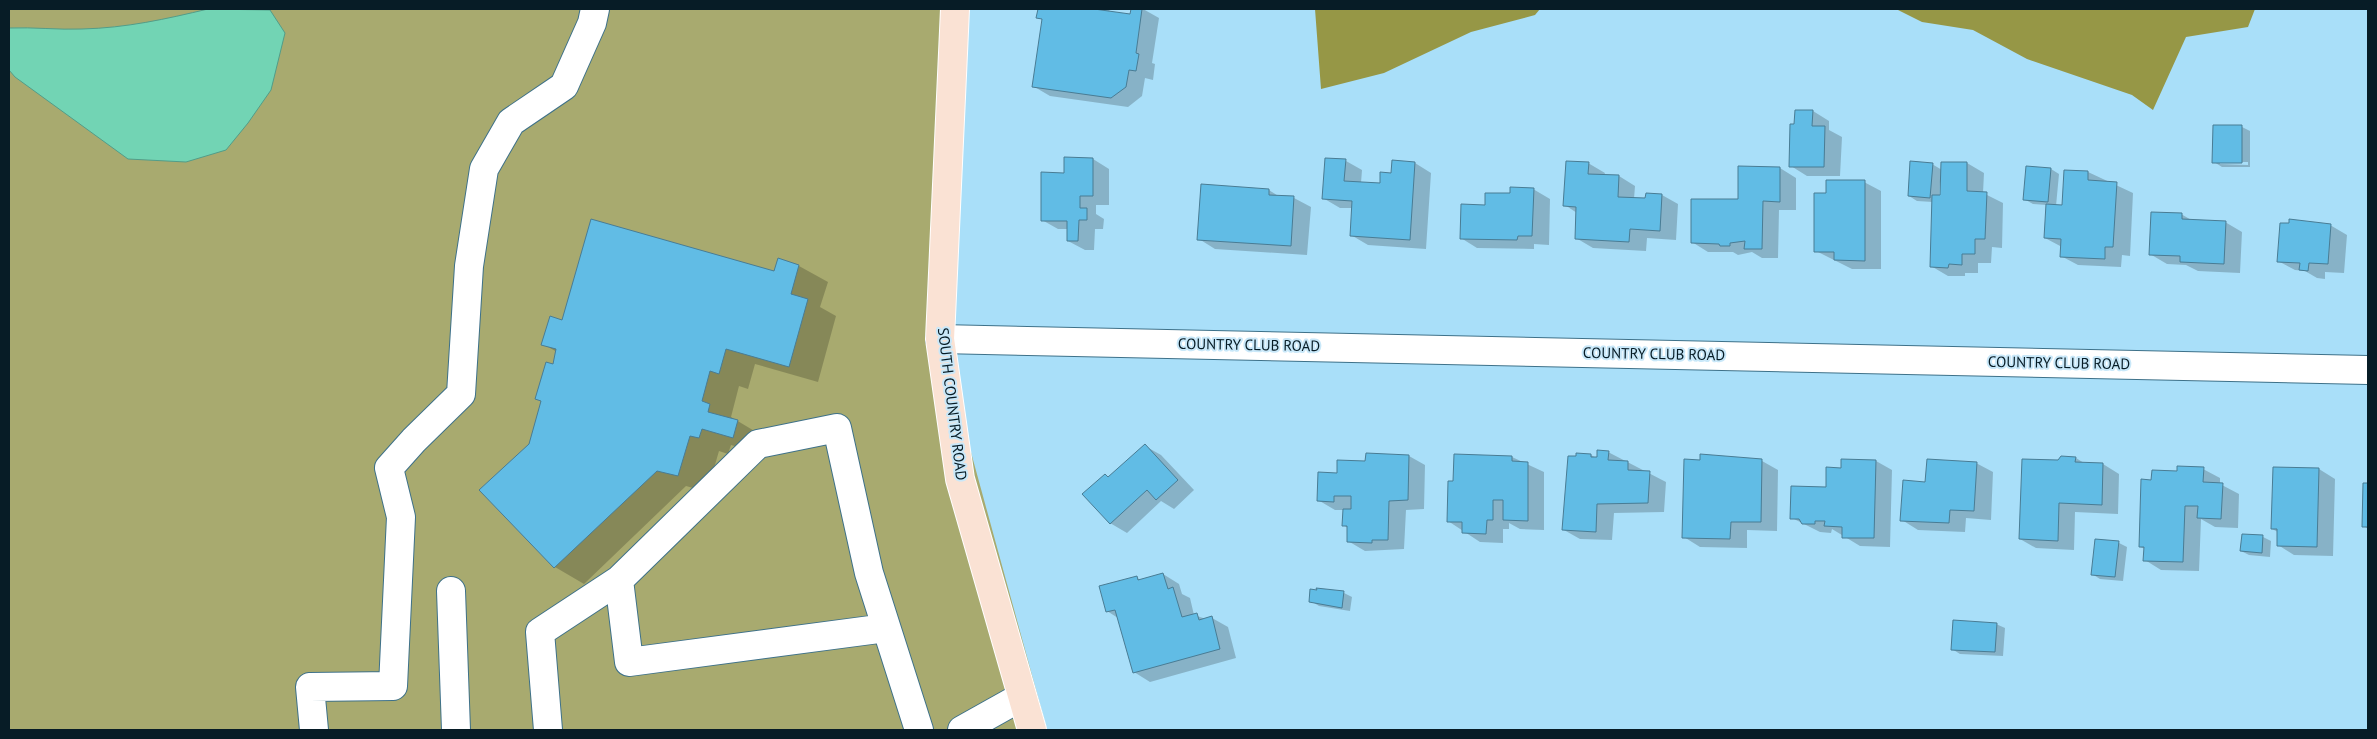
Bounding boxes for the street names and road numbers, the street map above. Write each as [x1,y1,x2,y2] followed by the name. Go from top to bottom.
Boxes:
[934,326,971,481] street label: SOUTH COUNTRY ROAD
[1178,334,1320,355] street label: COUNTRY CLUB ROAD
[1583,343,1725,364] street label: COUNTRY CLUB ROAD
[1988,352,2130,373] street label: COUNTRY CLUB ROAD

